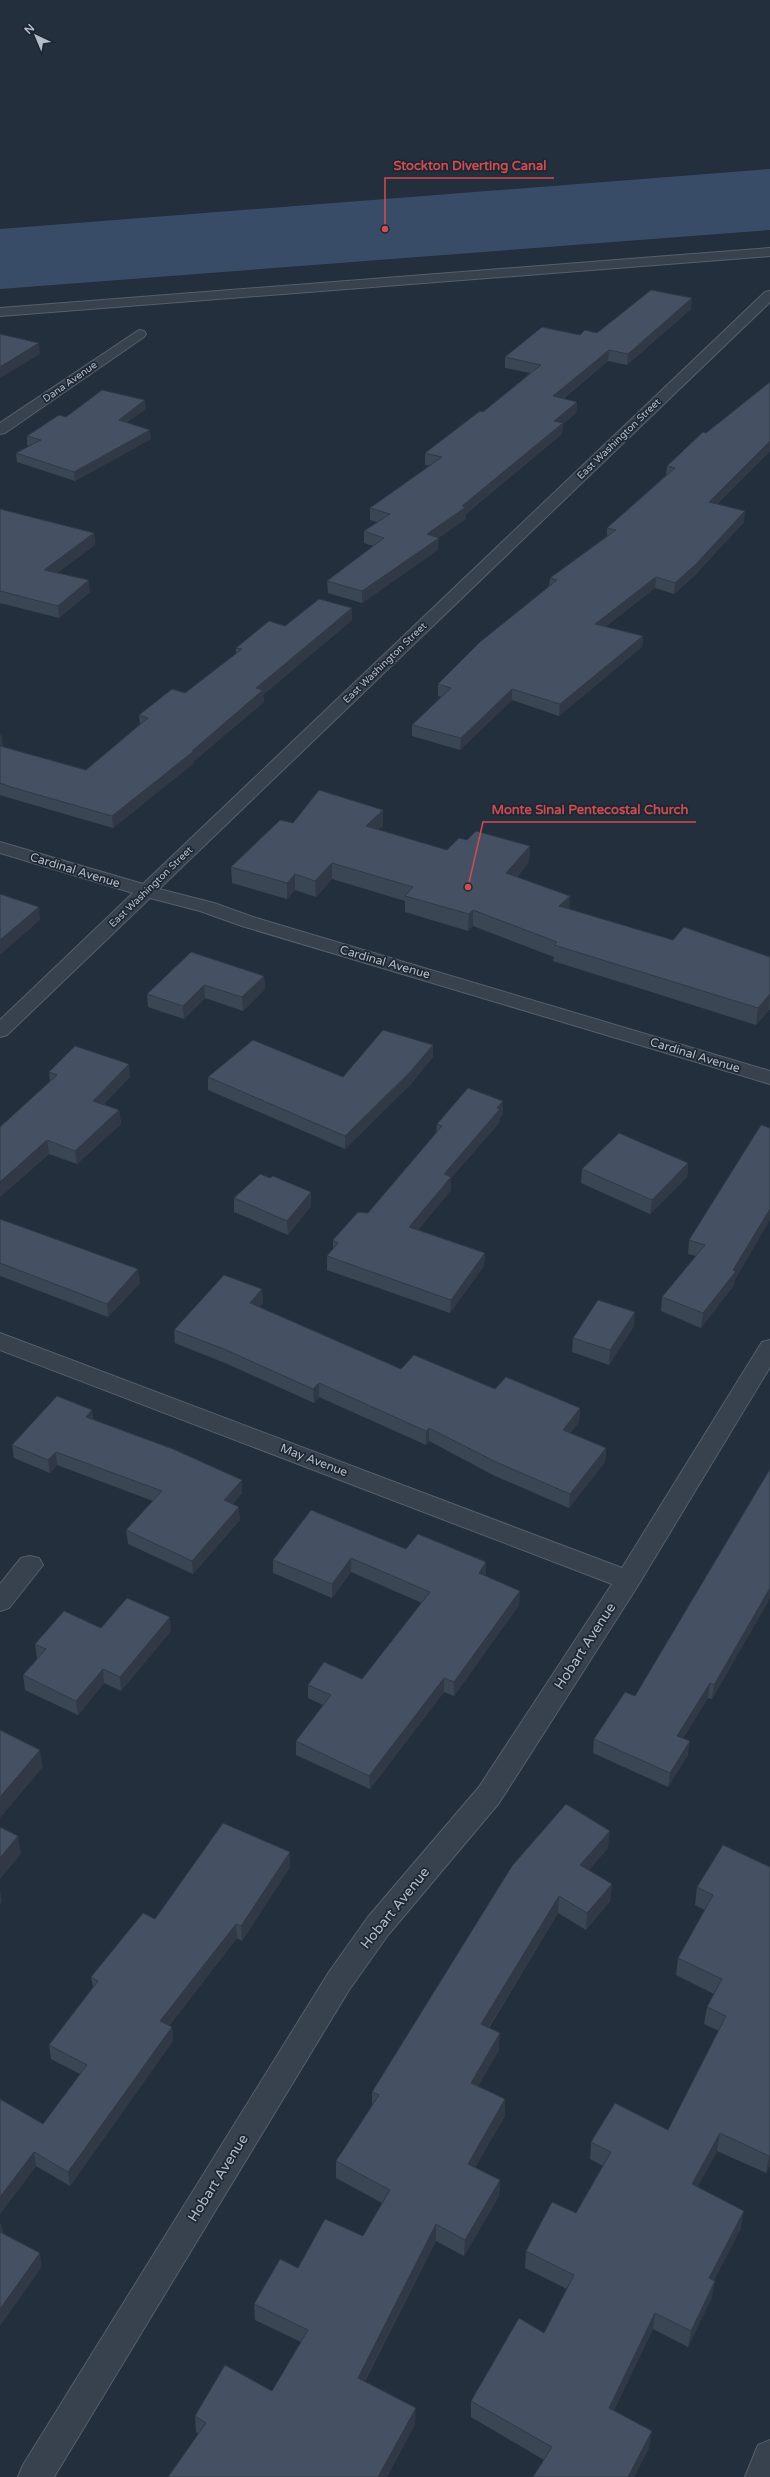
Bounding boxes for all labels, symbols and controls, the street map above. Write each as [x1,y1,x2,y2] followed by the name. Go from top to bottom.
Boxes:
[16,16,56,56] north arrow
[22,21,37,37] text: N
[385,153,554,178] callout: Stockton Diverting Canal
[393,158,547,174] text: Stockton Diverting Canal
[41,359,100,405] street label: Dana Avenue
[575,396,663,482] street label: East Washington Street
[341,620,429,706] street label: East Washington Street
[483,797,696,822] callout: Monte Sinai Pentecostal Church
[492,802,688,818] text: Monte Sinai Pentecostal Church
[107,844,195,930] street label: East Washington Street
[28,850,122,890] street label: Cardinal Avenue
[338,942,432,982] street label: Cardinal Avenue
[648,1035,742,1075] street label: Cardinal Avenue
[278,1441,350,1479] street label: May Avenue
[551,1599,619,1693] street label: Hobart Avenue
[357,1864,433,1952] street label: Hobart Avenue
[184,2131,252,2225] street label: Hobart Avenue

